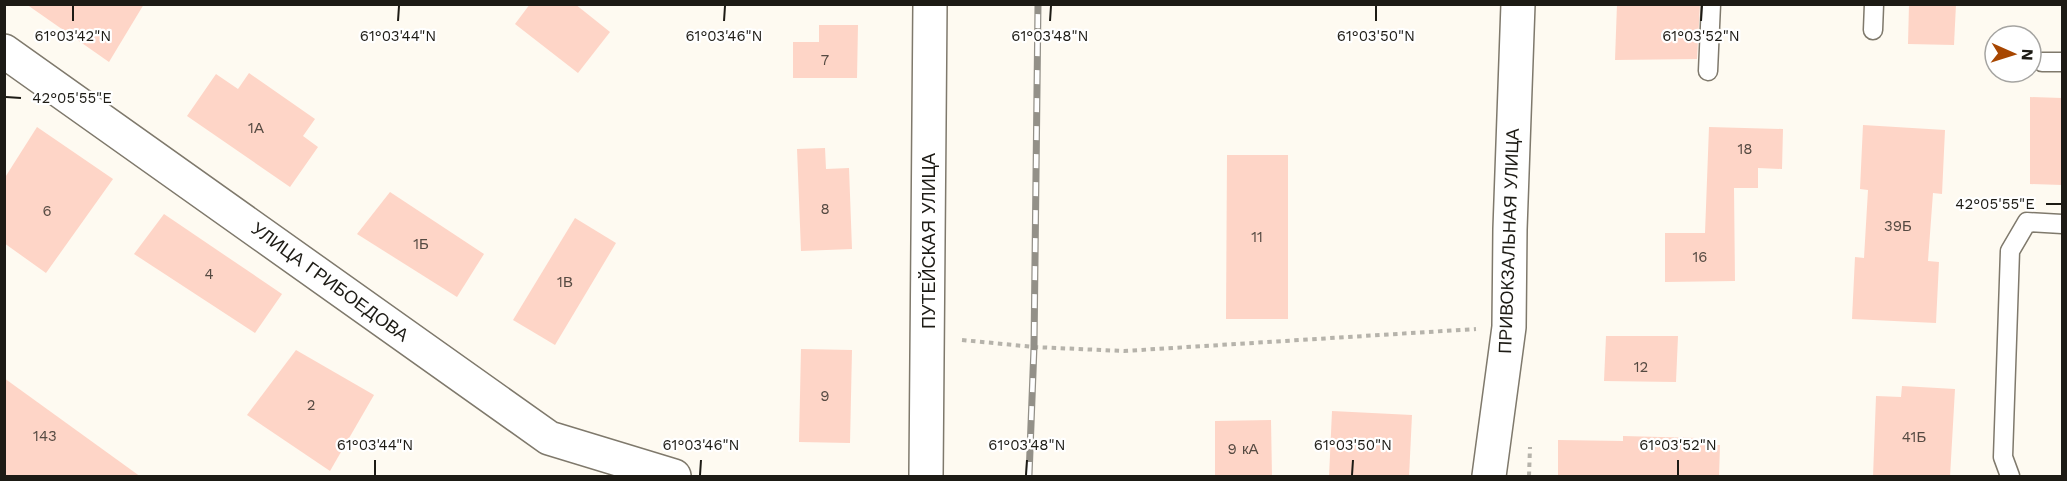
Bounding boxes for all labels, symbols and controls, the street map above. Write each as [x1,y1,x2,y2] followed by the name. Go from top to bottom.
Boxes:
[1983,24,2043,84] north arrow
[35,27,111,45] text: 61°03'42"N
[360,27,436,45] text: 61°03'44"N
[685,27,763,45] text: 61°03'46"N
[1011,27,1089,45] text: 61°03'48"N
[1337,27,1415,45] text: 61°03'50"N
[1662,27,1740,45] text: 61°03'52"N
[2018,48,2037,61] text: N
[821,51,829,69] house number: 7
[32,89,112,107] text: 42°05'55"E
[248,119,264,137] house number: 1А
[1494,128,1523,354] street label: ПРИВОКЗАЛЬНАЯ УЛИЦА
[1737,140,1753,158] house number: 18
[918,153,939,329] street label: ПУТЕЙСКАЯ УЛИЦА
[1955,195,2035,213] text: 42°05'55"E
[820,200,830,218] house number: 8
[42,202,52,220] house number: 6
[1884,217,1912,235] house number: 39Б
[248,218,413,346] street label: УЛИЦА ГРИБОЕДОВА
[1251,228,1263,246] house number: 11
[413,235,429,253] house number: 1Б
[1693,248,1707,266] house number: 16
[204,265,214,283] house number: 4
[557,273,573,291] house number: 1В
[1634,358,1648,376] house number: 12
[820,387,830,405] house number: 9
[307,396,315,414] house number: 2
[33,427,57,445] house number: 143
[1902,428,1926,446] house number: 41Б
[337,436,413,454] text: 61°03'44"N
[662,436,740,454] text: 61°03'46"N
[988,436,1066,454] text: 61°03'48"N
[1314,436,1392,454] text: 61°03'50"N
[1639,436,1717,454] text: 61°03'52"N
[1228,440,1258,458] house number: 9 кА

